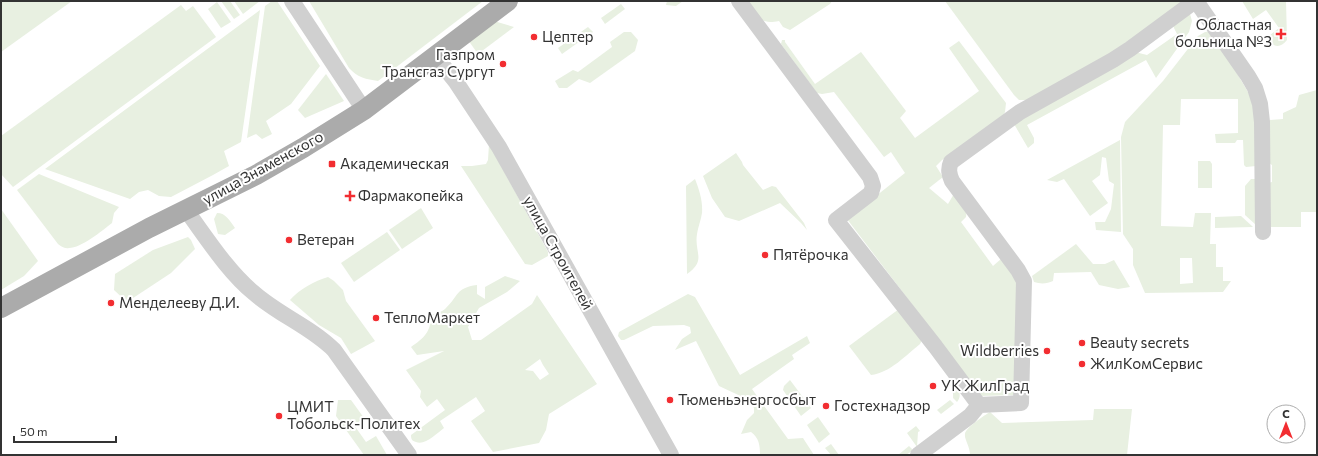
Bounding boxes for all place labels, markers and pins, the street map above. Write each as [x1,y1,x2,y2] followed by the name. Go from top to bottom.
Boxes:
[1175,15,1272,50] place label: Областная больница №3
[542,27,594,45] place label: Цептер
[1275,28,1287,40] marker: Областная больница №3
[529,32,539,42] marker: Цептер
[382,45,495,80] place label: Газпром Трансгаз Сургут
[498,59,508,69] marker: Газпром Трансгаз Сургут
[340,154,449,172] place label: Академическая
[327,159,337,169] marker: Академическая
[358,186,463,204] place label: Фармакопейка
[345,191,355,201] marker: Фармакопейка
[297,230,355,248] place label: Ветеран
[284,235,294,245] marker: Ветеран
[773,245,848,263] place label: Пятёрочка
[760,250,770,260] marker: Пятёрочка
[119,293,240,311] place label: Менделееву Д.И.
[106,298,116,308] marker: Менделееву Д.И.
[384,308,480,326] place label: ТеплоМаркет
[371,313,381,323] marker: ТеплоМаркет
[1090,333,1189,351] place label: Beauty secrets
[1077,338,1087,348] marker: Beauty secrets
[960,341,1039,359] place label: Wildberries
[1042,346,1052,356] marker: Wildberries
[1090,354,1203,372] place label: ЖилКомСервис
[1077,359,1087,369] marker: ЖилКомСервис
[941,376,1030,394] place label: УК ЖилГрад
[928,381,938,391] marker: УК ЖилГрад
[678,390,816,408] place label: Тюменьэнергосбыт
[665,395,675,405] marker: Тюменьэнергосбыт
[834,396,931,414] place label: Гостехнадзор
[287,397,420,432] place label: ЦМИТ Тобольск-Политех
[821,401,831,411] marker: Гостехнадзор
[274,411,284,421] marker: ЦМИТ Тобольск-Политех

